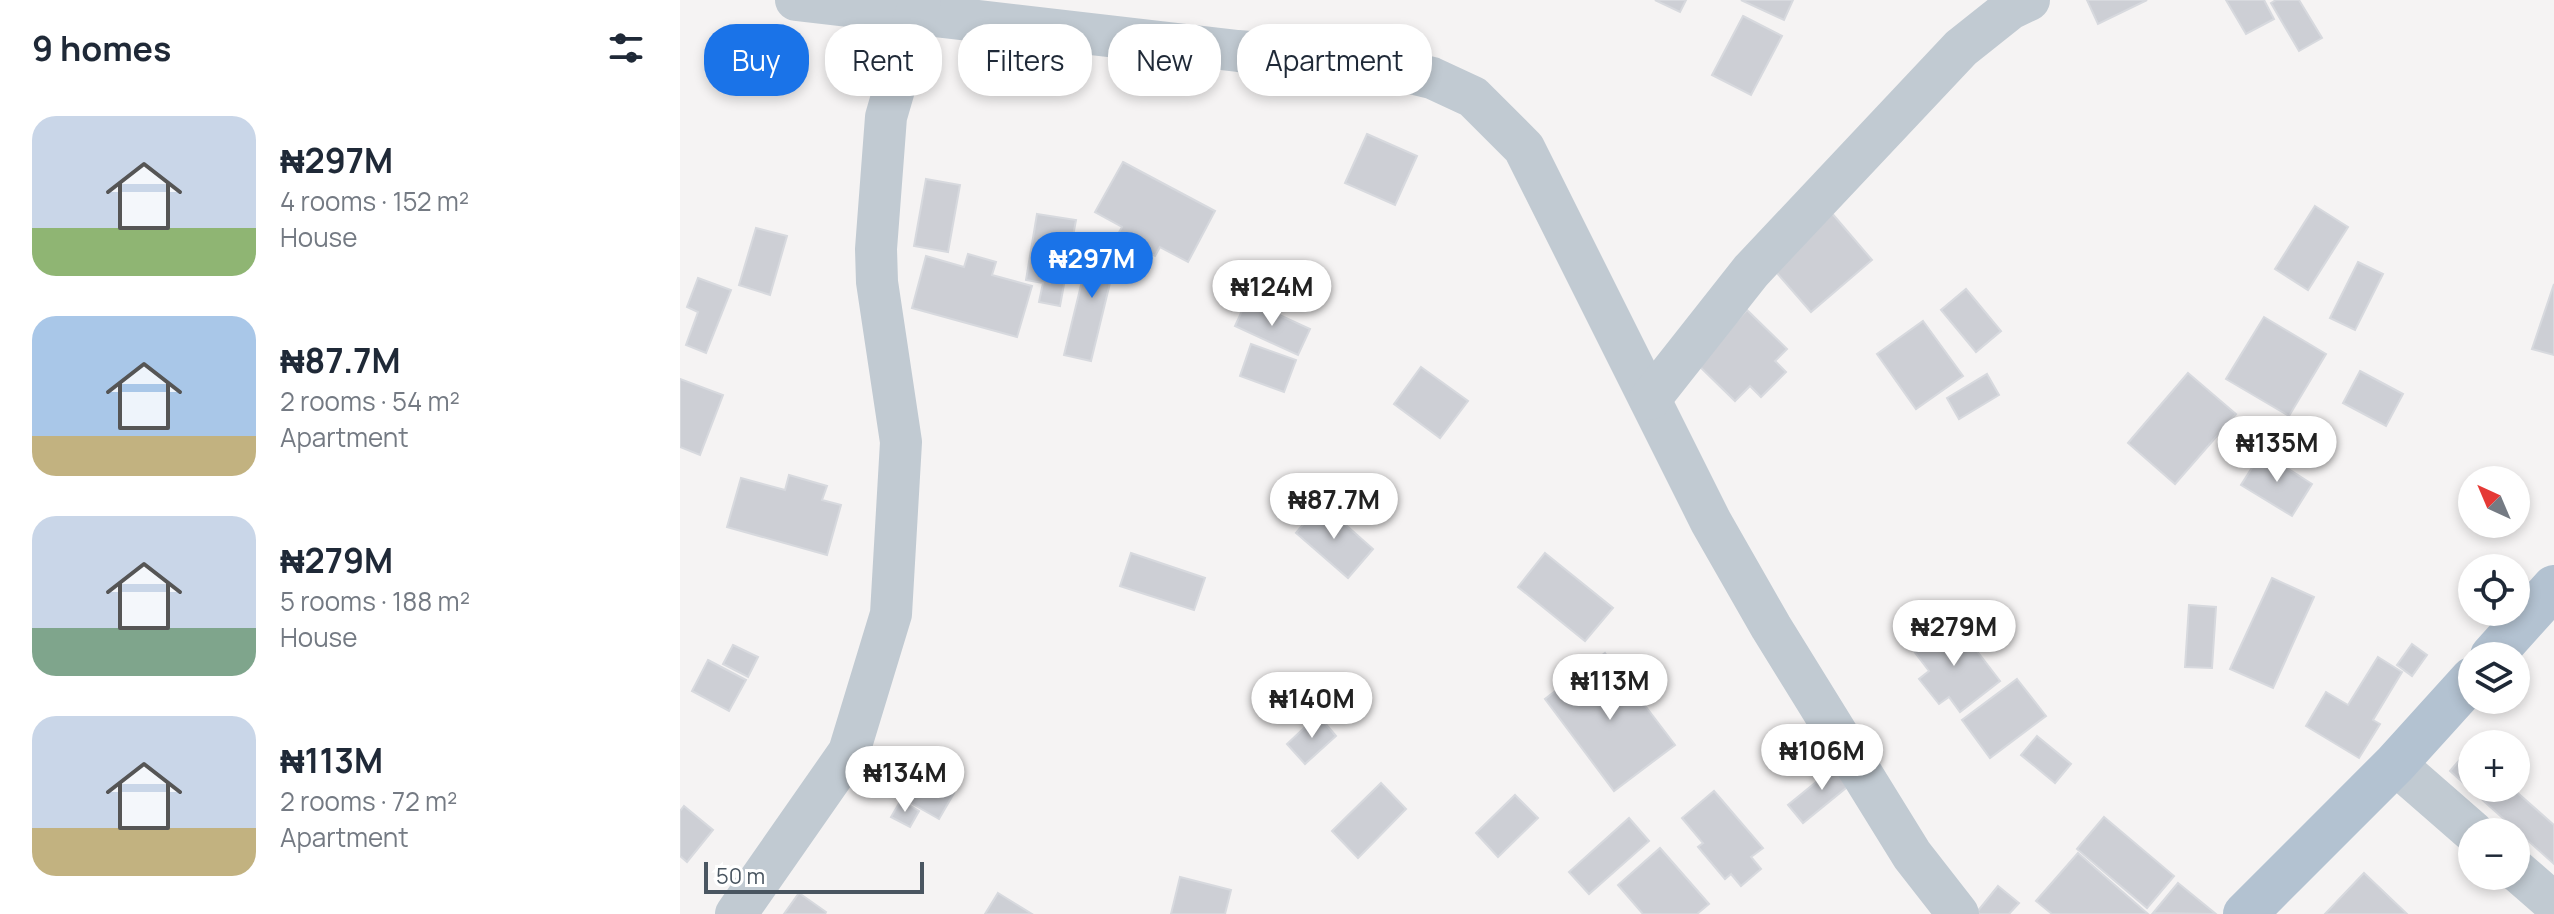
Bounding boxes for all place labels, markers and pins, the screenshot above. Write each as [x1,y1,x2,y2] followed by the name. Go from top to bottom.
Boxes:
[1036,232,1148,300] pin: ₦297M
[1216,260,1328,328] pin: ₦124M
[2221,416,2333,484] pin: ₦135M
[1269,473,1399,541] pin: ₦87.7M
[1898,600,2010,668] pin: ₦279M
[1554,654,1666,722] pin: ₦113M
[1256,672,1368,740] pin: ₦140M
[1766,724,1878,792] pin: ₦106M
[849,746,961,814] pin: ₦134M

